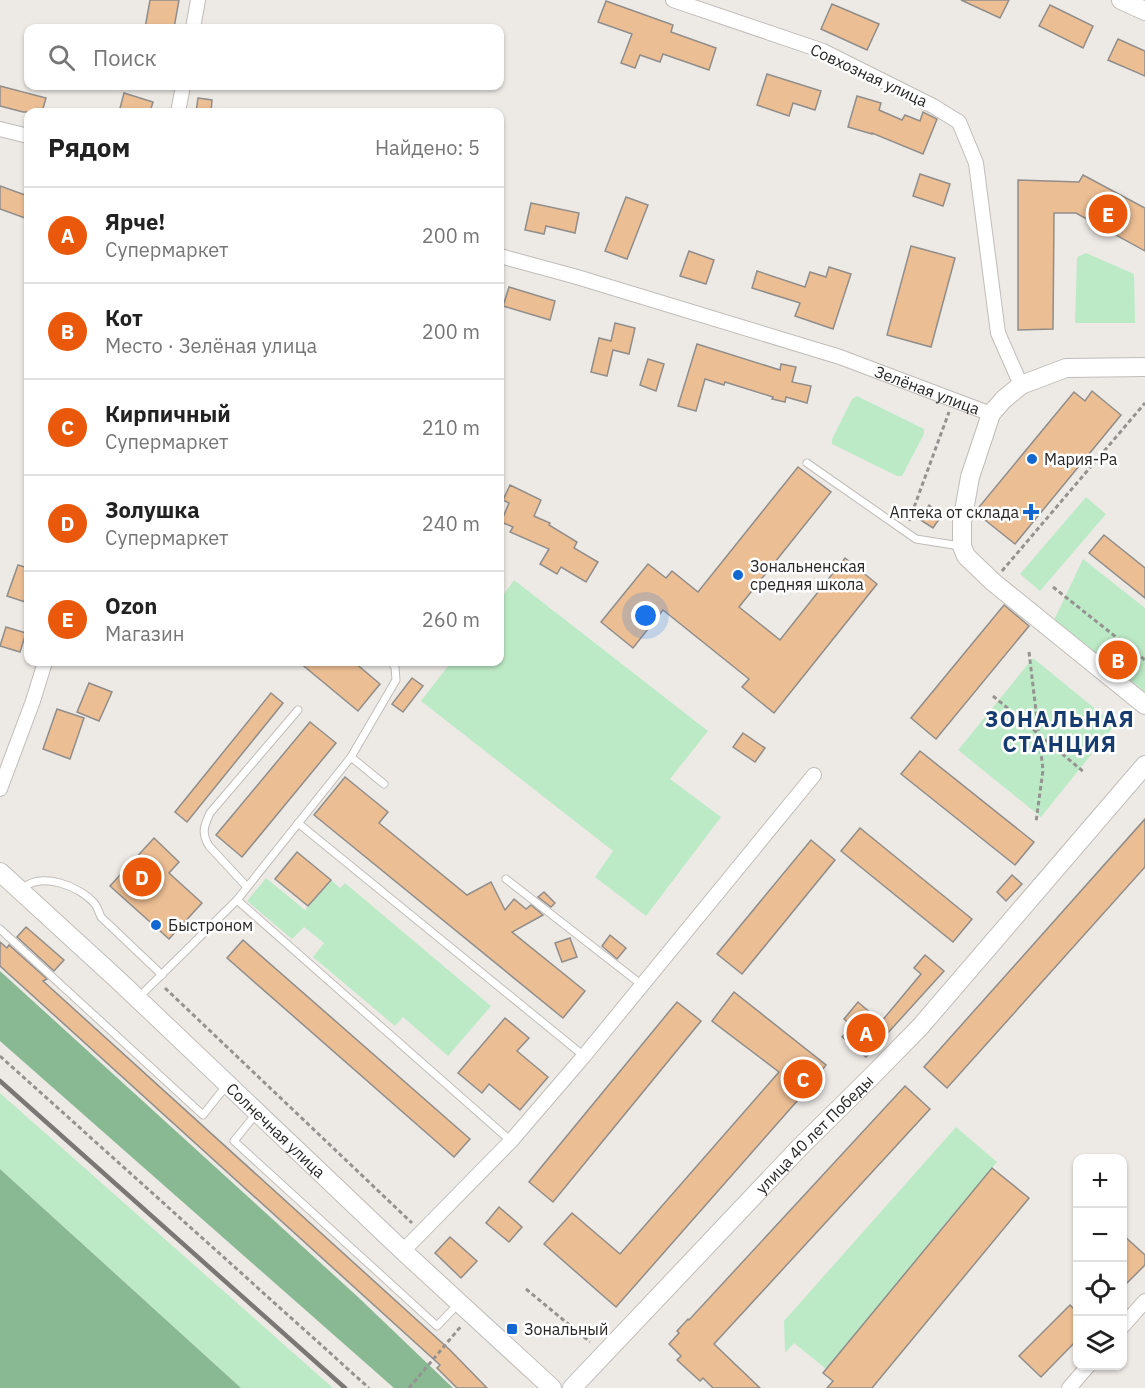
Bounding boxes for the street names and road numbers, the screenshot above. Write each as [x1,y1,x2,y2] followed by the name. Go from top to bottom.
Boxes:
[807,39,931,111] street label: Совхозная улица
[872,361,983,419] street label: Зелёная улица
[751,1070,877,1198] street label: улица 40 лет Победы
[222,1078,330,1182] street label: Солнечная улица

